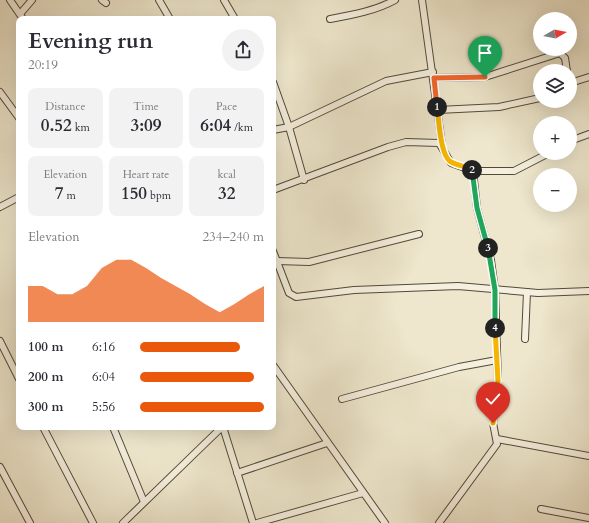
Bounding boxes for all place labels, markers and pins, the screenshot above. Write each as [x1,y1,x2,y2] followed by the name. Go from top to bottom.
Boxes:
[468,36,502,77] pin
[427,97,447,117] pin: 1
[462,160,482,180] pin: 2
[478,238,498,258] pin: 3
[485,318,505,338] pin: 4
[476,382,510,423] pin

